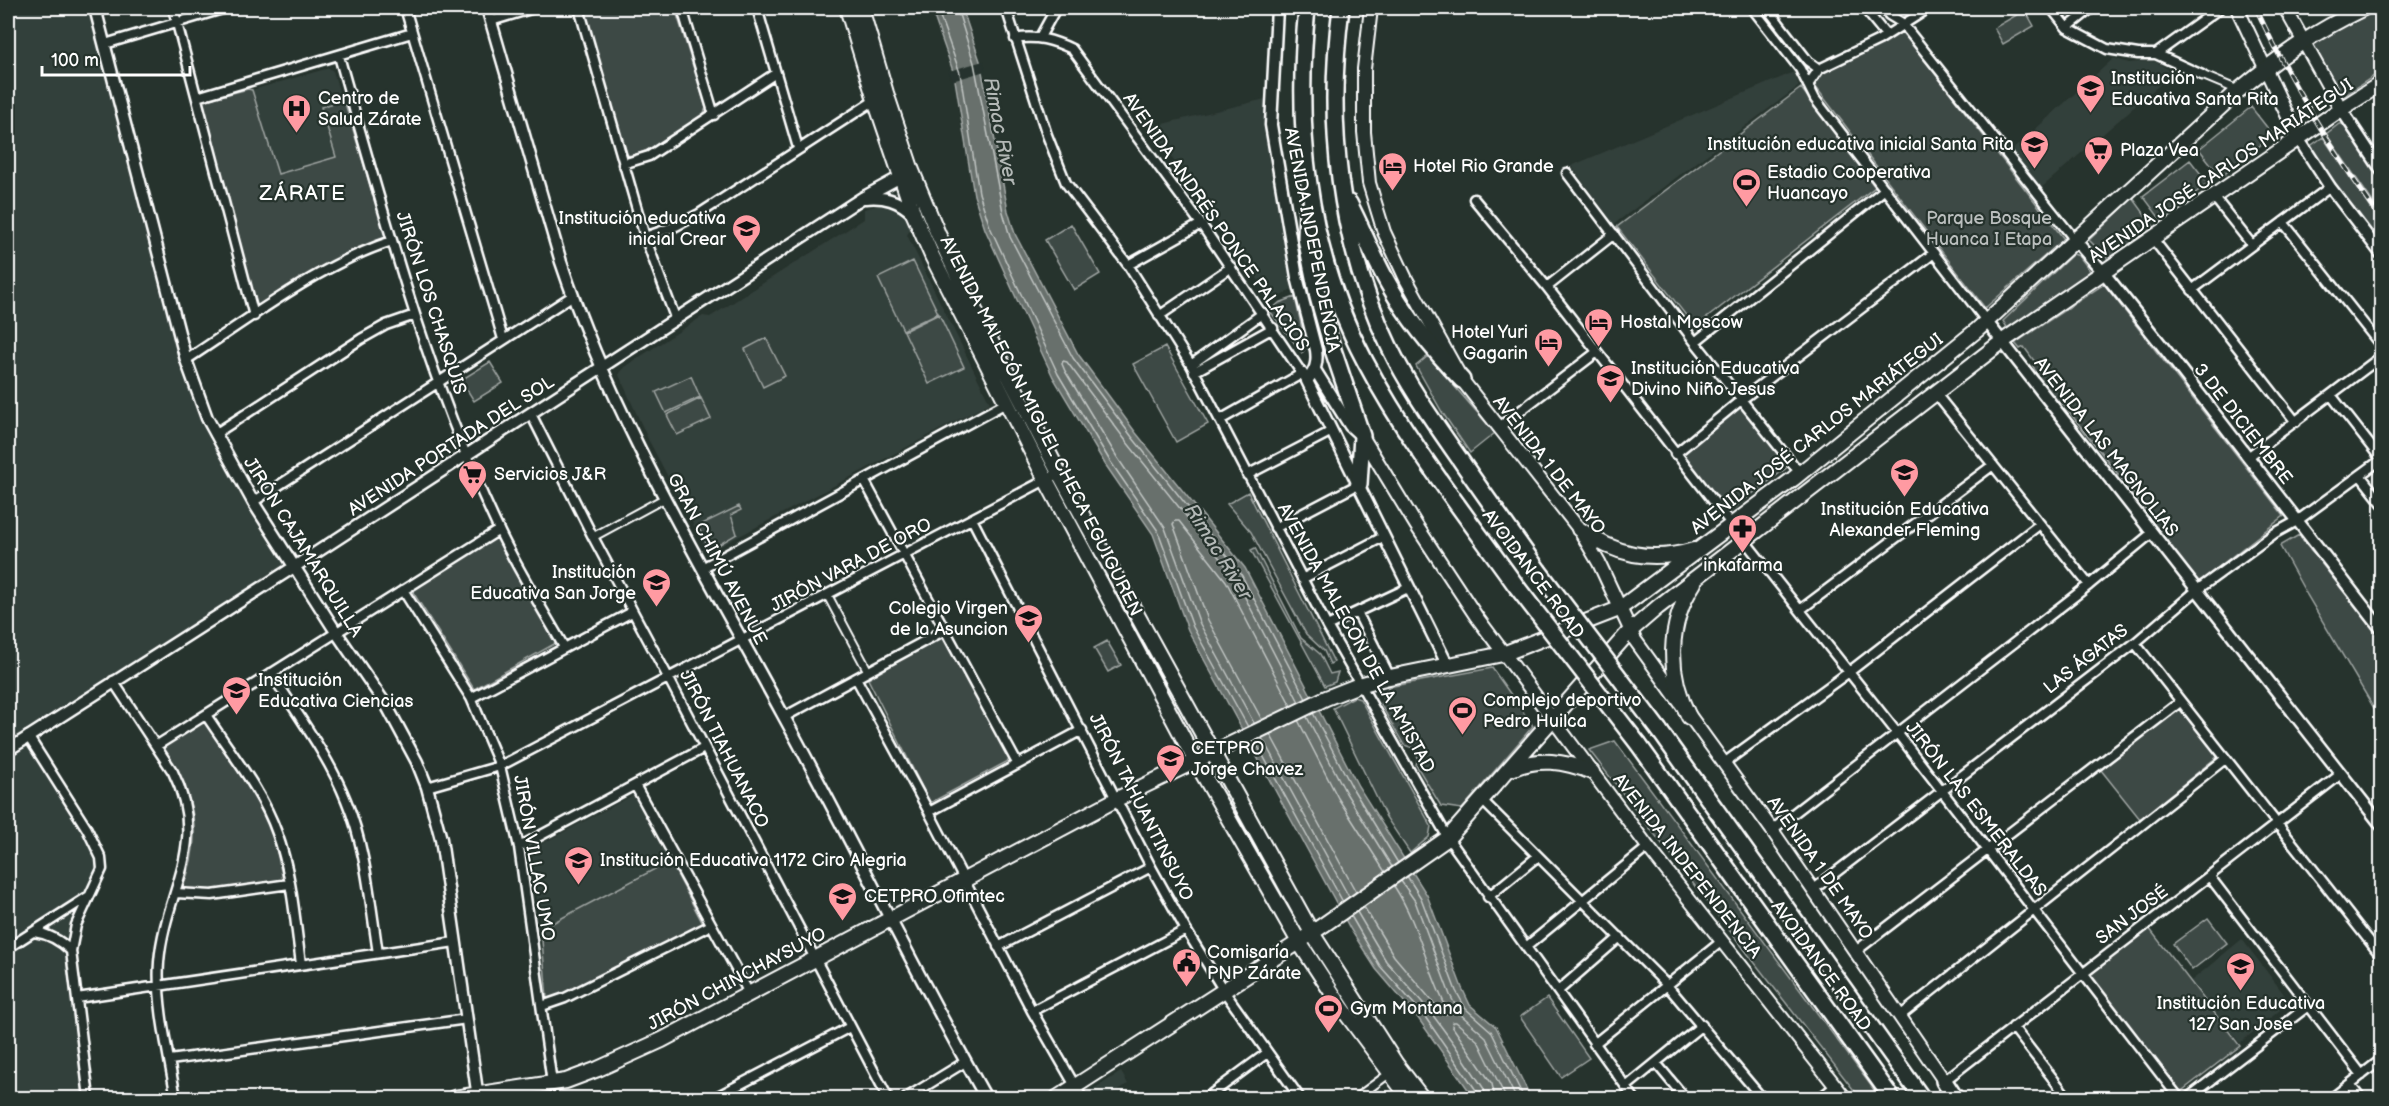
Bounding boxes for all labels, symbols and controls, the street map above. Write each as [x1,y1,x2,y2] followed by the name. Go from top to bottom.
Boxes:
[42,39,190,77] scale bar
[51,50,99,71] text: 100 m
[2111,68,2279,110] place label: Institución Educativa Santa Rita
[2074,72,2106,114] school or university icon: Institución Educativa Santa Rita
[2084,73,2357,268] street label: AVENIDA JOSÉ CARLOS MARIÁTEGUI
[978,75,1022,188] water label: Rimac River
[318,88,422,130] place label: Centro de Salud Zárate
[1118,88,1315,355] street label: AVENIDA ANDRÉS PONCE PALACIOS
[281,92,313,134] hospital icon: Centro de Salud Zárate
[1280,126,1344,354] street label: AVENIDA INDEPENDENCIA
[2019,128,2051,170] school or university icon: Institución educativa inicial Santa Rita
[1707,134,2014,155] place label: Institución educativa inicial Santa Rita
[2083,134,2115,176] supermarket icon: Plaza Vea
[2120,140,2199,161] place label: Plaza Vea
[1376,150,1408,192] hotel icon: Hotel Rio Grande
[1413,156,1554,177] place label: Hotel Rio Grande
[1767,162,1931,204] place label: Estadio Cooperativa Huancayo
[1730,166,1762,208] sports icon: Estadio Cooperativa Huancayo
[259,181,346,206] district label: ZÁRATE
[391,208,472,397] street label: JIRÓN LOS CHASQUIS
[559,208,726,250] place label: Institución educativa inicial Crear
[1926,208,2052,250] park label: Parque Bosque Huanca I Etapa
[731,212,763,254] school or university icon: Institución educativa inicial Crear
[935,232,1148,619] street label: AVENIDA MALECÓN MIGUEL CHECA EGUIGUREN
[1583,306,1615,348] hotel icon: Hostal Moscow
[1620,312,1743,333] place label: Hostal Moscow
[1451,322,1528,364] place label: Hotel Yuri Gagarin
[1533,326,1565,368] hotel icon: Hotel Yuri Gagarin
[1686,327,1947,539] street label: AVENIDA JOSÉ CARLOS MARIÁTEGUI
[2029,353,2183,541] street label: AVENIDA LAS MAGNOLIAS
[1631,358,1800,400] place label: Institución Educativa Divino Niño Jesus
[2189,360,2297,489] street label: 3 DE DICIEMBRE
[1594,362,1626,404] school or university icon: Institución Educativa Divino Niño Jesus
[344,371,558,520] street label: AVENIDA PORTADA DEL SOL
[1488,392,1610,538] street label: AVENIDA 1 DE MAYO
[239,452,369,641] street label: JIRÓN CAJAMARQUILLA
[1889,456,1921,498] school or university icon: Institución Educativa Alexander Fleming
[457,458,489,500] supermarket icon: Servicios J&R
[494,464,606,485] place label: Servicios J&R
[663,469,773,648] street label: GRAN CHIMÚ AVENUE
[1179,499,1258,606] water label: Rimac River
[1273,499,1439,777] street label: AVENIDA MALECON DE LA AMISTAD
[1821,499,1989,541] place label: Institución Educativa Alexander Fleming
[1478,505,1588,643] street label: AVOIDANCE ROAD
[766,512,935,616] street label: JIRÓN VARA DE ORO
[1727,512,1759,554] pharmacy icon: inkafarma
[1703,555,1783,576] place label: inkafarma
[470,562,636,604] place label: Institución Educativa San Jorge
[641,566,673,608] school or university icon: Institución Educativa San Jorge
[889,598,1008,640] place label: Colegio Virgen de la Asuncion
[1013,602,1045,644] school or university icon: Colegio Virgen de la Asuncion
[2039,618,2132,698] street label: LAS ÁGATAS
[675,665,775,832] street label: JIRÓN TIAHUANACO
[258,670,413,712] place label: Institución Educativa Ciencias
[221,674,253,716] school or university icon: Institución Educativa Ciencias
[1483,690,1641,732] place label: Complejo deportivo Pedro Huilca
[1446,694,1478,736] sports icon: Complejo deportivo Pedro Huilca
[1084,709,1199,904] street label: JIRÓN TAHUANTINSUYO
[1901,716,2053,901] street label: JIRÓN LAS ESMERALDAS
[1191,738,1303,780] place label: CETPRO Jorge Chavez
[1154,742,1186,784] school or university icon: CETPRO Jorge Chavez
[1608,769,1766,963] street label: AVENIDA INDEPENDENCIA
[509,773,561,943] street label: JIRÓN VILLAC UMO
[1763,792,1877,944] street label: AVENIDA 1 DE MAYO
[563,844,595,886] school or university icon: Institución Educativa 1172 Ciro Alegria
[600,850,907,871] place label: Institución Educativa 1172 Ciro Alegria
[2091,879,2172,949] street label: SAN JOSÉ
[827,880,859,922] school or university icon: CETPRO Ofimtec
[864,886,1005,907] place label: CETPRO Ofimtec
[1767,897,1875,1035] street label: AVOIDANCE ROAD
[643,921,830,1035] street label: JIRÓN CHINCHAYSUYO
[1207,942,1302,984] place label: Comisaría PNP Zárate
[1170,946,1202,988] public building icon: Comisaría PNP Zárate
[2225,950,2257,992] school or university icon: Institución Educativa 127 San Jose
[1313,992,1345,1034] sports icon: Gym Montana
[2157,993,2325,1035] place label: Institución Educativa 127 San Jose
[1350,998,1463,1019] place label: Gym Montana

